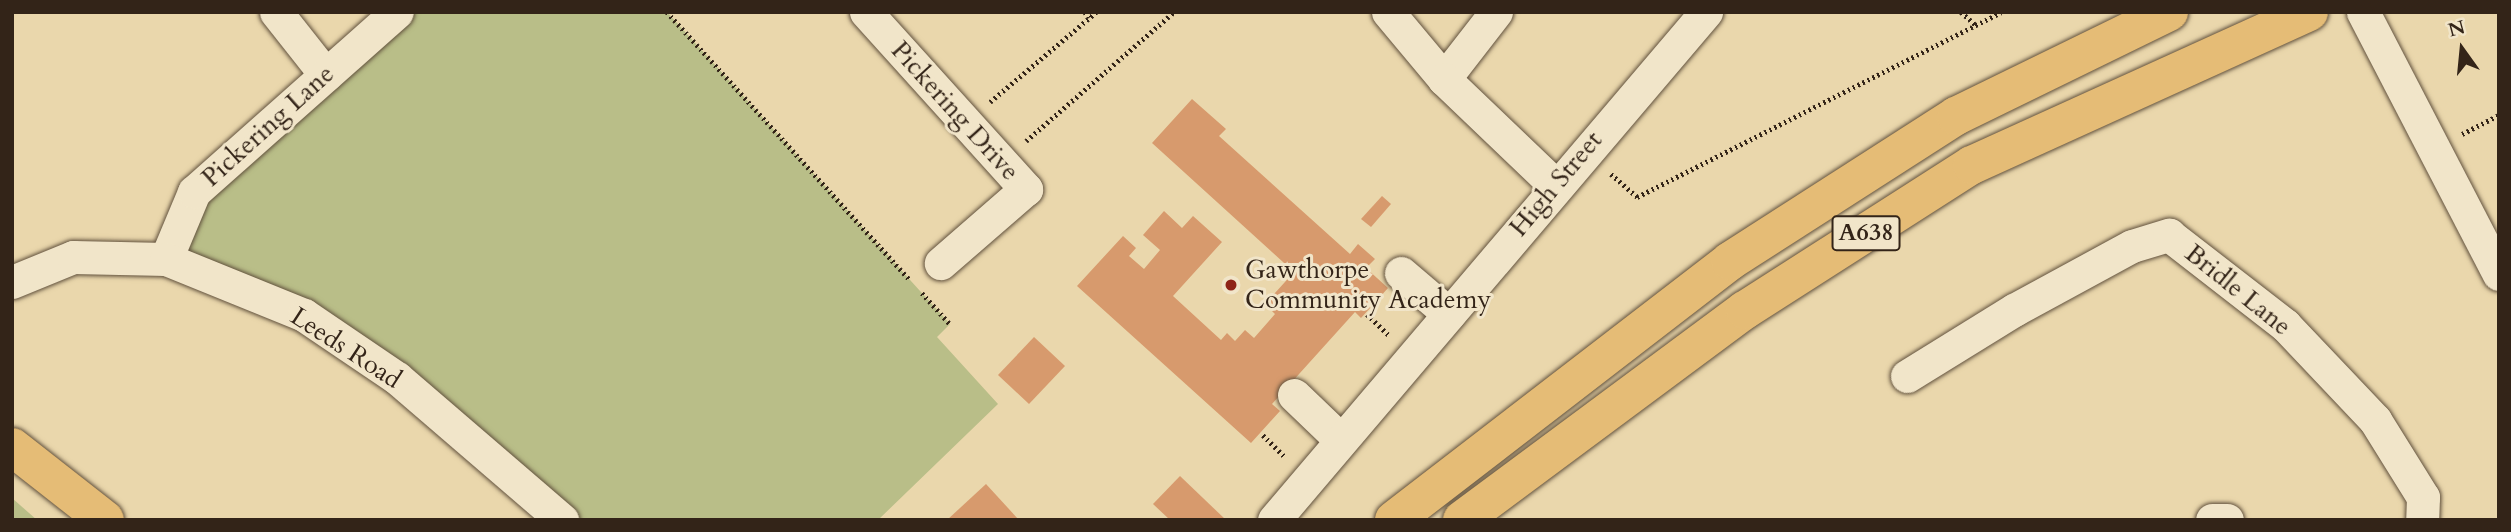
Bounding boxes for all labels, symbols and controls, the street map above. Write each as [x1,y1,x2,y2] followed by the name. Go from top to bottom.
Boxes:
[2427,14,2497,84] north arrow
[2445,14,2468,43] text: N
[884,35,1026,187] street label: Pickering Drive
[196,59,340,193] street label: Pickering Lane
[1503,125,1609,243] street label: High Street
[1831,212,1901,254] road number: A638
[2179,238,2297,342] street label: Bridle Lane
[1245,254,1491,316] place label: Gawthorpe Community Academy
[1223,277,1239,293] marker: Gawthorpe Community Academy
[285,301,407,395] street label: Leeds Road

